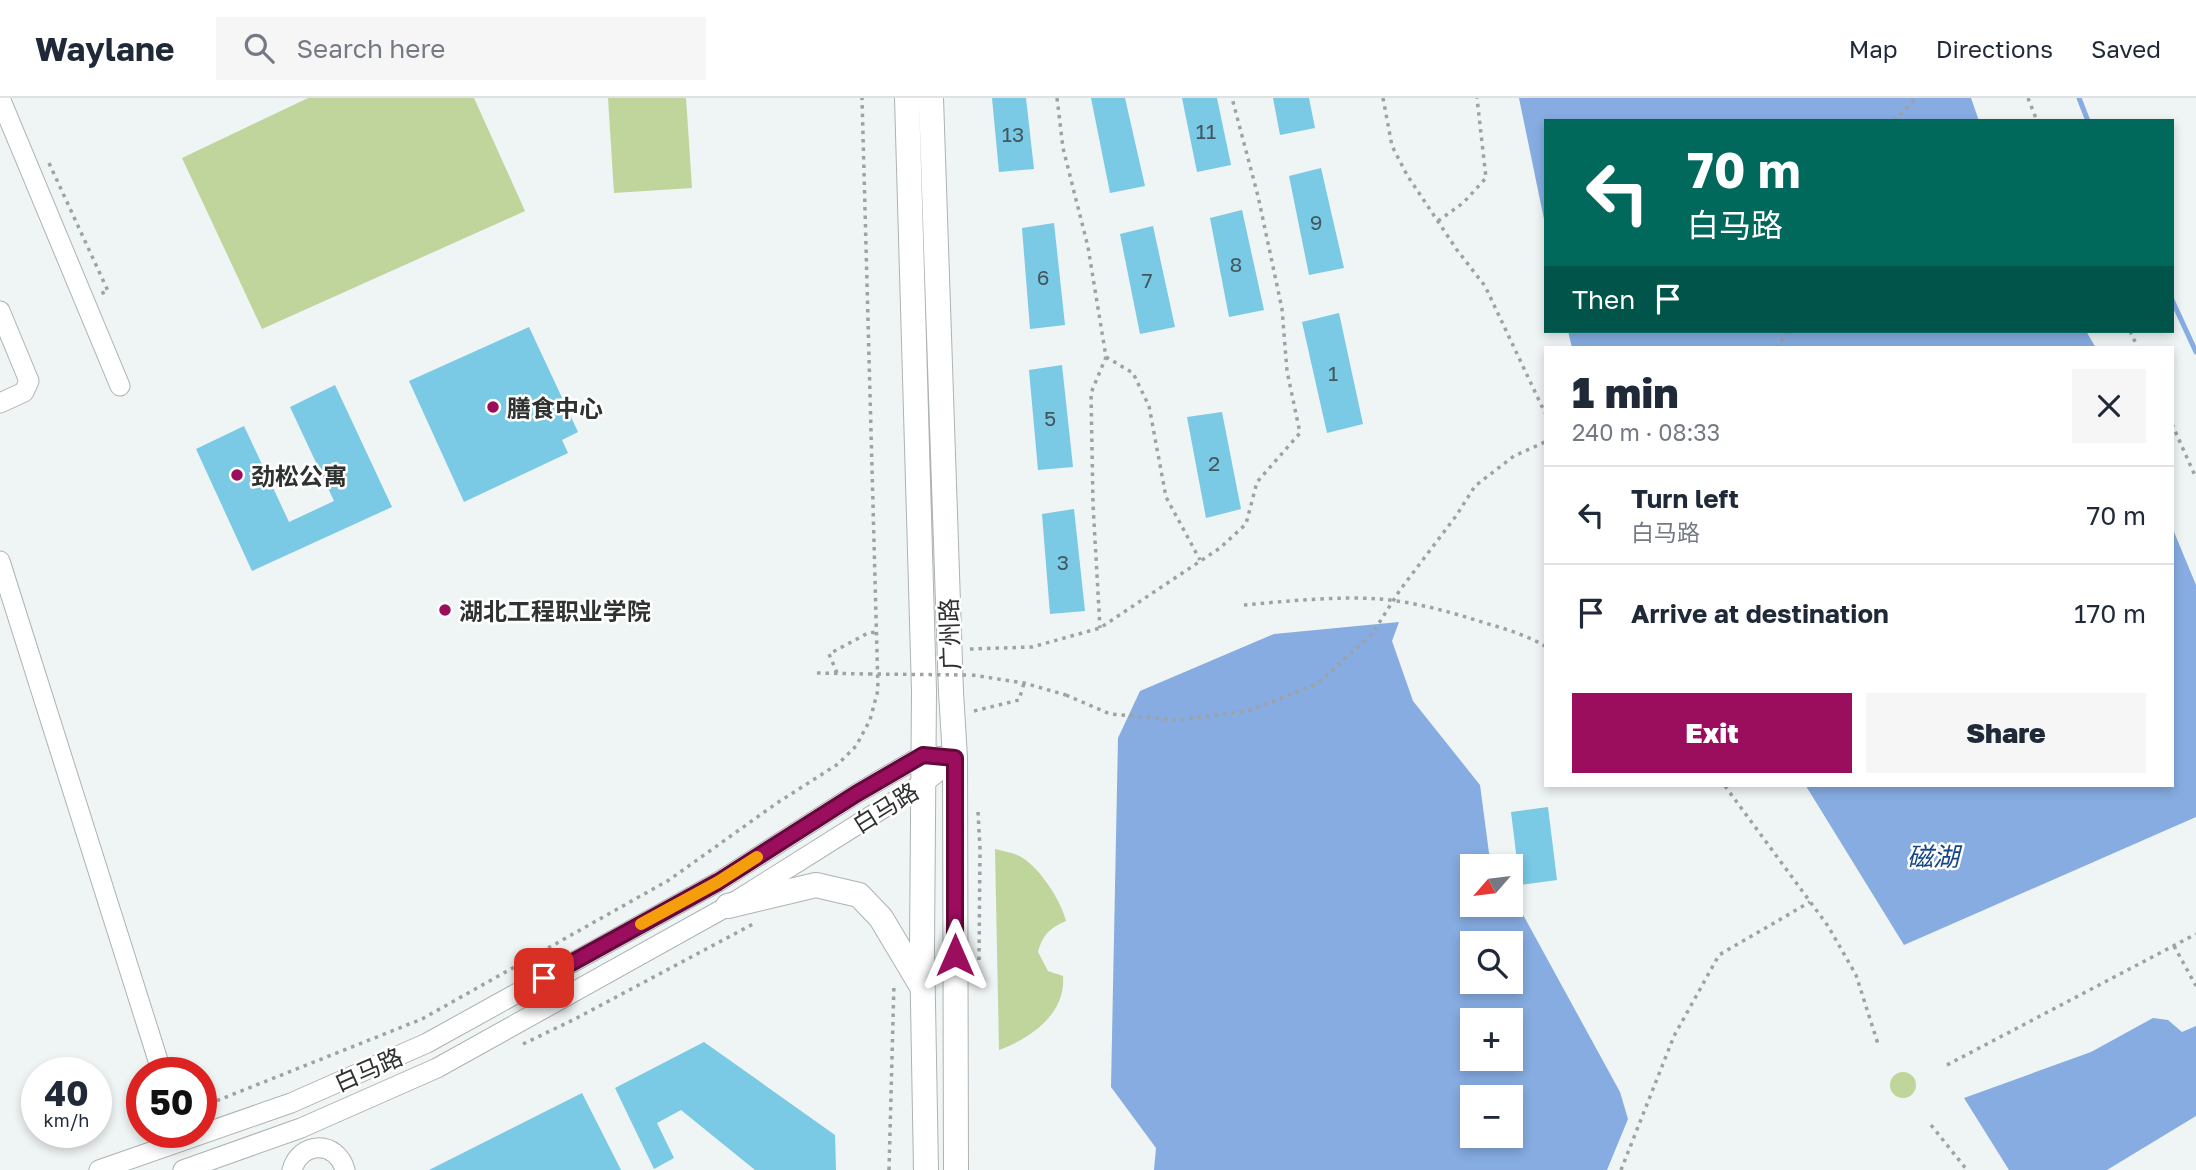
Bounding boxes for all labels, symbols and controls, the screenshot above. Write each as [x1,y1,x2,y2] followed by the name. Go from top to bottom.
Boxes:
[216,17,706,80] search box
[35,29,174,68] text: Waylane
[240,29,278,67] icon: search
[296,33,445,64] text: Search here
[1849,34,1898,63] text: Map
[1936,34,2053,63] text: Directions
[2091,34,2161,63] text: Saved
[1196,118,1216,144] house number: 11
[1002,121,1024,147] house number: 13
[1687,140,1801,199] text: 70 m
[1572,147,1663,238] icon: left
[1687,206,1783,244] text: 白马路
[1310,209,1322,235] house number: 9
[1230,251,1242,277] house number: 8
[1037,264,1049,290] house number: 6
[1141,267,1153,293] house number: 7
[1649,280,1687,318] icon: arrive
[1572,284,1635,315] text: Then
[1328,360,1338,386] house number: 1
[1572,367,1679,417] text: 1 min
[2072,369,2146,443] button: close
[507,393,603,422] place label: 膳食中心
[485,399,501,415] marker: 膳食中心
[1044,405,1056,431] house number: 5
[1572,418,1720,446] text: 240 m · 08:33
[1208,450,1220,476] house number: 2
[251,461,347,490] place label: 劲松公寓
[229,467,245,483] marker: 劲松公寓
[1631,483,1739,514] text: Turn left
[1572,496,1610,534] icon: left
[2087,500,2146,531] text: 70 m
[1631,518,1700,546] text: 白马路
[1057,549,1069,575] house number: 3
[1572,594,1610,632] icon: arrive
[459,596,651,625] place label: 湖北工程职业学院
[933,598,965,670] street label: 广州路
[1631,598,1889,629] text: Arrive at destination
[2074,598,2146,629] text: 170 m
[437,602,453,618] marker: 湖北工程职业学院
[1572,693,1852,773] button: Exit
[1866,693,2146,773] button: Share
[847,776,923,838] street label: 白马路
[1907,841,1963,872] water label: 磁湖
[1460,854,1522,917] north arrow
[1460,854,1523,1148] map controls
[918,918,992,992] position arrow
[1460,931,1523,994] button: search
[514,948,574,1008] pin
[525,959,563,997] icon: arrive
[1460,1008,1523,1071] button: +
[329,1041,407,1097] street label: 白马路
[126,1057,217,1148] speed limit sign: 50
[44,1072,89,1114] text: 40
[1460,1085,1523,1148] button: −
[44,1109,89,1131] text: km/h

